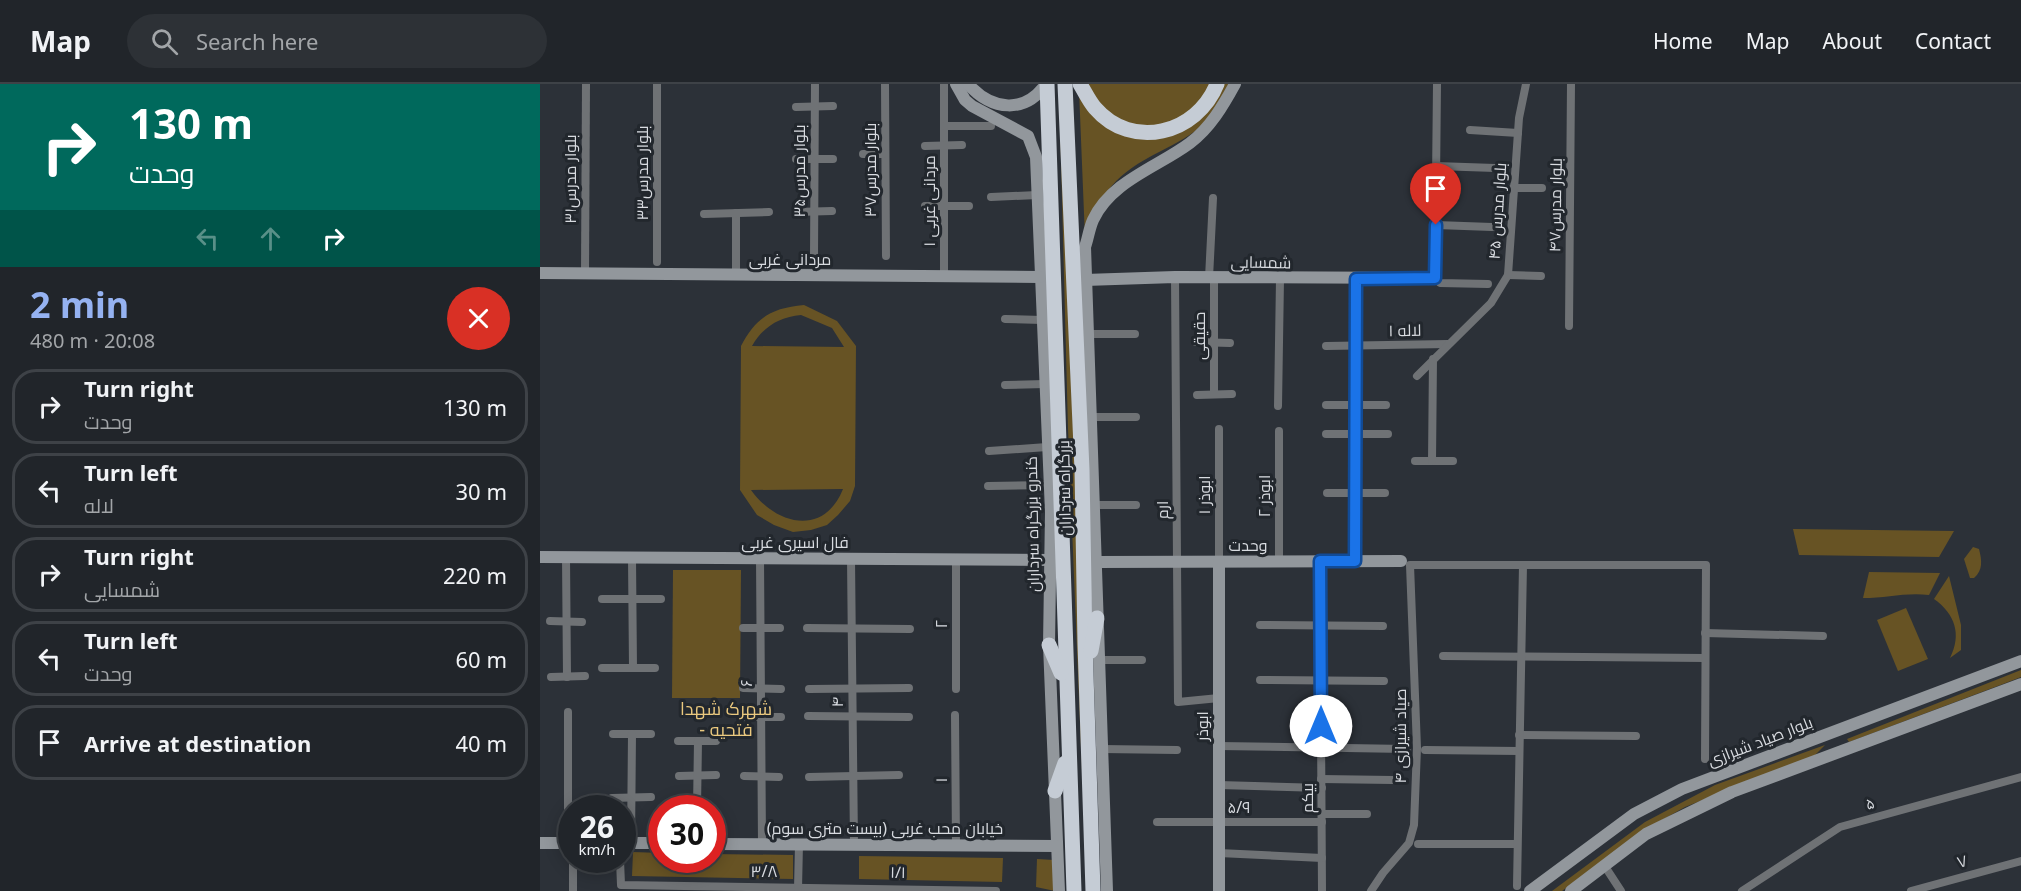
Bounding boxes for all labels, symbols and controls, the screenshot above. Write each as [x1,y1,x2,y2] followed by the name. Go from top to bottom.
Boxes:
[127,14,547,68] search box
[30,22,91,60] text: Map
[148,25,181,58] icon: search
[196,26,318,56] text: Search here
[1653,27,1713,55] text: Home
[1746,27,1789,55] text: Map
[1822,27,1882,55] text: About
[1915,27,1991,55] text: Contact
[129,94,253,151] text: 130 m
[30,108,108,186] icon: right
[859,123,881,217] street label: بلوار مدرس۳۷
[788,124,810,218] street label: بلوار مدرس۳۵
[631,125,653,221] street label: بلوار مدرس۳۳
[559,134,581,224] street label: بلوار مدرس۳۱
[129,154,194,191] text: وحدت
[918,155,940,247] street label: مردانی غربی ۱
[1543,158,1567,252] street label: بلوار مدرس۴۷
[1483,162,1511,260] street label: ۴۵ بلوار مدرس
[1410,163,1461,225] pin
[1419,172,1452,205] icon: arrive
[191,222,224,255] icon: left
[254,222,287,255] icon: ahead
[317,222,350,255] icon: right
[749,248,831,270] street label: مردانی غربی
[1230,250,1292,274] street label: شمسایی
[30,280,129,329] text: 2 min
[447,287,510,350] button: close
[1188,312,1210,360] street label: حقیقی
[1388,319,1422,341] street label: لاله ۱
[30,327,155,354] text: 480 m · 20:08
[84,373,194,403] text: Turn right
[33,390,66,423] icon: right
[443,392,507,422] text: 130 m
[84,408,133,435] text: وحدت
[1052,440,1076,536] street label: بزرگراه سرداران
[1020,456,1044,592] street label: کندرو بزرگراه سرداران
[84,457,178,487] text: Turn left
[33,474,66,507] icon: left
[1253,475,1275,517] street label: ابوذر ۲
[456,476,507,506] text: 30 m
[1193,476,1215,514] street label: ابوذر ۱
[84,492,114,519] text: لاله
[1151,501,1174,519] street label: ارم
[741,531,849,553] street label: فال اسیری غربی
[1229,534,1267,556] street label: وحدت
[84,541,194,571] text: Turn right
[33,558,66,591] icon: right
[443,560,507,590] text: 220 m
[84,576,160,603] text: شمسایی
[930,620,952,628] street label: ۲
[84,625,178,655] text: Turn left
[33,642,66,675] icon: left
[456,644,507,674] text: 60 m
[84,660,133,687] text: وحدت
[735,679,757,687] street label: ۶
[1389,689,1411,783] street label: صیاد شیرازی ۴
[1289,694,1353,758] position arrow
[680,696,772,741] district label: شهرک شهدا - فتحیه
[826,696,848,708] street label: ۴
[1191,711,1213,742] street label: ابوذر
[1704,711,1816,771] street label: بلوار صیاد شیرازی
[33,726,66,759] icon: arrive
[84,728,311,758] text: Arrive at destination
[456,728,507,758] text: 40 m
[930,778,952,782] street label: ۱
[1296,783,1319,813] street label: بیکم
[1863,791,1877,815] street label: ۵
[648,795,726,873] speed limit sign: 30
[1228,796,1251,818] street label: ۵/۹
[580,806,614,847] text: 26
[767,817,1003,840] street label: خیابان محب غربی (بیست متری سوم)
[579,839,615,859] text: km/h
[1954,849,1970,873] street label: ۷
[751,860,777,882] street label: ۳/۸
[890,861,906,883] street label: ۱/۱

